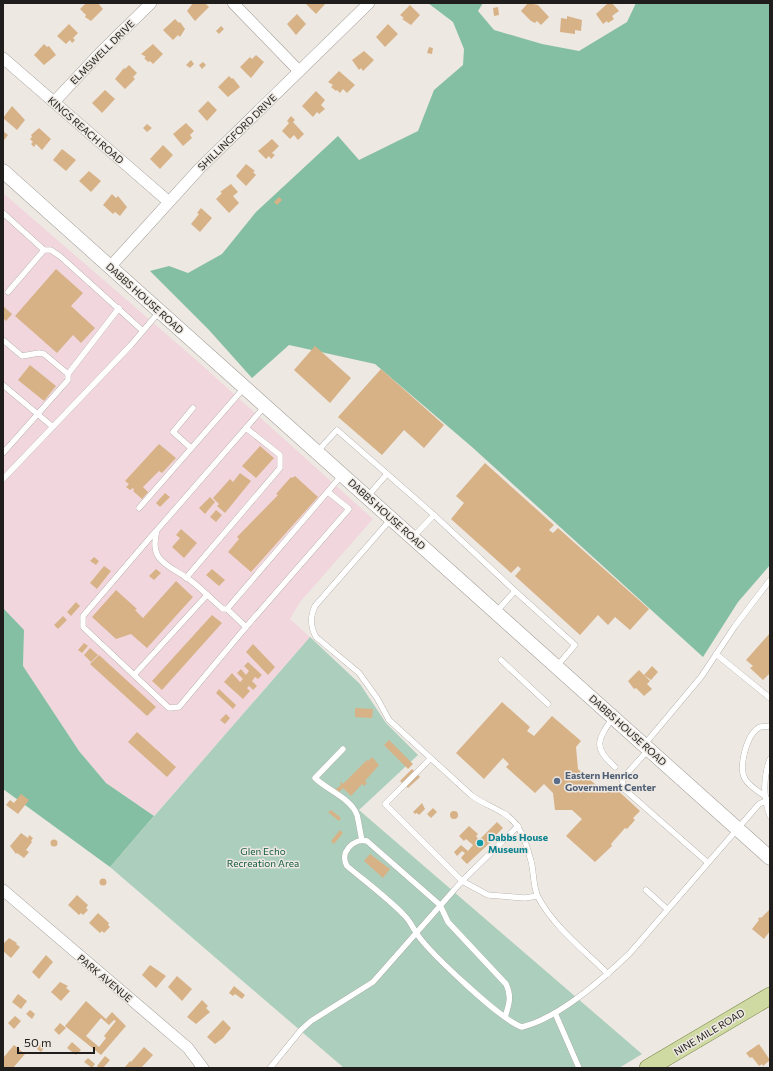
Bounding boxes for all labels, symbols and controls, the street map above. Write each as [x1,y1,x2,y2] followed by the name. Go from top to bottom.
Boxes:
[67,17,137,87] street label: ELMSWELL DRIVE
[195,91,279,173] street label: SHILLINGFORD DRIVE
[46,94,126,166] street label: KINGS REACH ROAD
[104,260,186,336] street label: DABBS HOUSE ROAD
[346,476,428,552] street label: DABBS HOUSE ROAD
[587,692,669,768] street label: DABBS HOUSE ROAD
[565,769,656,793] place label: Eastern Henrico Government Center
[552,776,562,786] marker: Eastern Henrico Government Center
[488,831,548,855] place label: Dabbs House Museum
[475,838,485,848] marker: Dabbs House Museum
[227,845,299,869] park label: Glen Echo Recreation Area
[75,952,135,1004] street label: PARK AVENUE
[671,1006,747,1058] street label: NINE MILE ROAD
[18,1029,94,1055] scale bar
[24,1035,52,1049] text: 50 m

